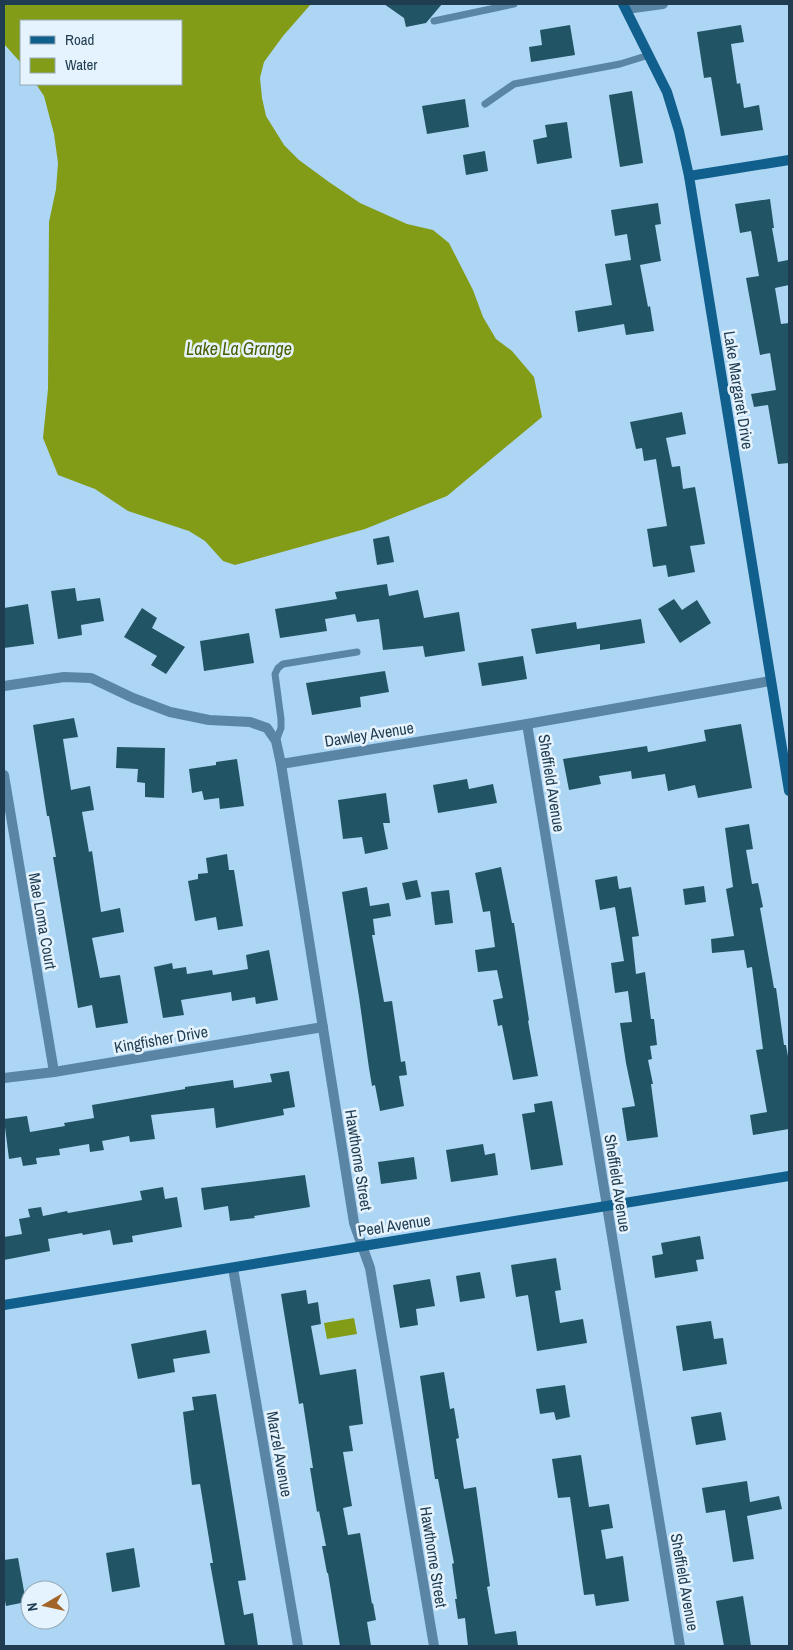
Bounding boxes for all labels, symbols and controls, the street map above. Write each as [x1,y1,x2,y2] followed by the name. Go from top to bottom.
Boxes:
[20,20,182,85] legend
[65,29,94,50] text: Road
[65,54,97,75] text: Water
[719,329,759,451] street label: Lake Margaret Drive
[186,336,292,361] water label: Lake La Grange
[323,716,415,752] street label: Dawley Avenue
[533,732,571,834] street label: Sheffield Avenue
[24,871,62,971] street label: Mae Loma Court
[112,1020,210,1058] street label: Kingfisher Drive
[340,1108,378,1212] street label: Hawthorne Street
[599,1132,637,1234] street label: Sheffield Avenue
[356,1208,432,1242] street label: Peel Avenue
[262,1409,298,1499] street label: Marzel Avenue
[415,1505,453,1609] street label: Hawthorne Street
[666,1531,704,1633] street label: Sheffield Avenue
[20,1580,70,1630] north arrow
[23,1602,42,1613] text: N

